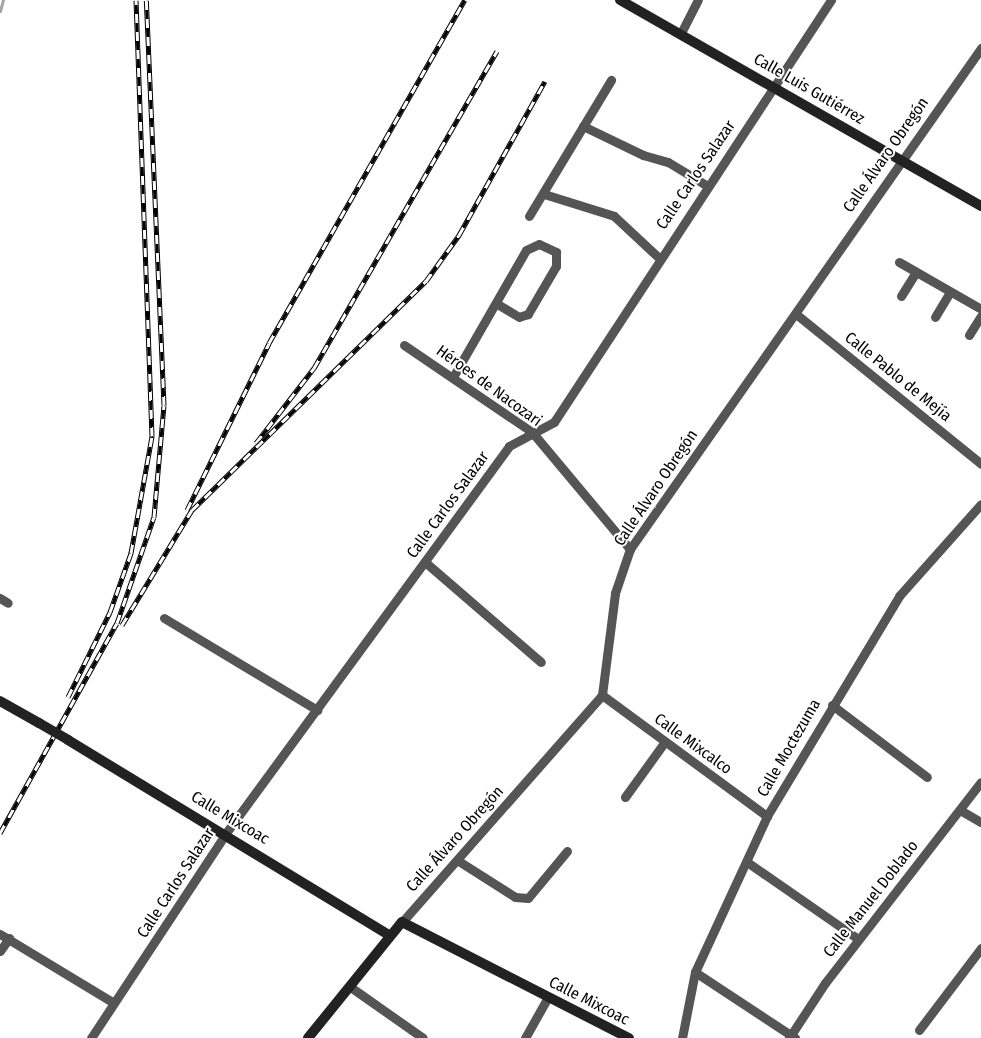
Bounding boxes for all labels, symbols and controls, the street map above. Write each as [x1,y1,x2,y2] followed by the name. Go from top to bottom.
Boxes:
[750,49,868,129] street label: Calle Luis Gutiérrez
[839,94,933,216] street label: Calle Álvaro Obregón
[652,117,740,233] street label: Calle Carlos Salazar
[841,328,955,426] street label: Calle Pablo de Mejía
[432,341,546,431] street label: Héroes de Nacozari
[610,426,702,550] street label: Calle Álvaro Obregón
[403,448,493,562] street label: Calle Carlos Salazar
[753,696,825,800] street label: Calle Moctezuma
[650,709,736,779] street label: Calle Mixcalco
[402,782,508,896] street label: Calle Álvaro Obregón
[188,787,272,849] street label: Calle Mixcoac
[133,824,219,942] street label: Calle Carlos Salazar
[819,837,923,961] street label: Calle Manuel Doblado
[546,973,632,1029] street label: Calle Mixcoac

